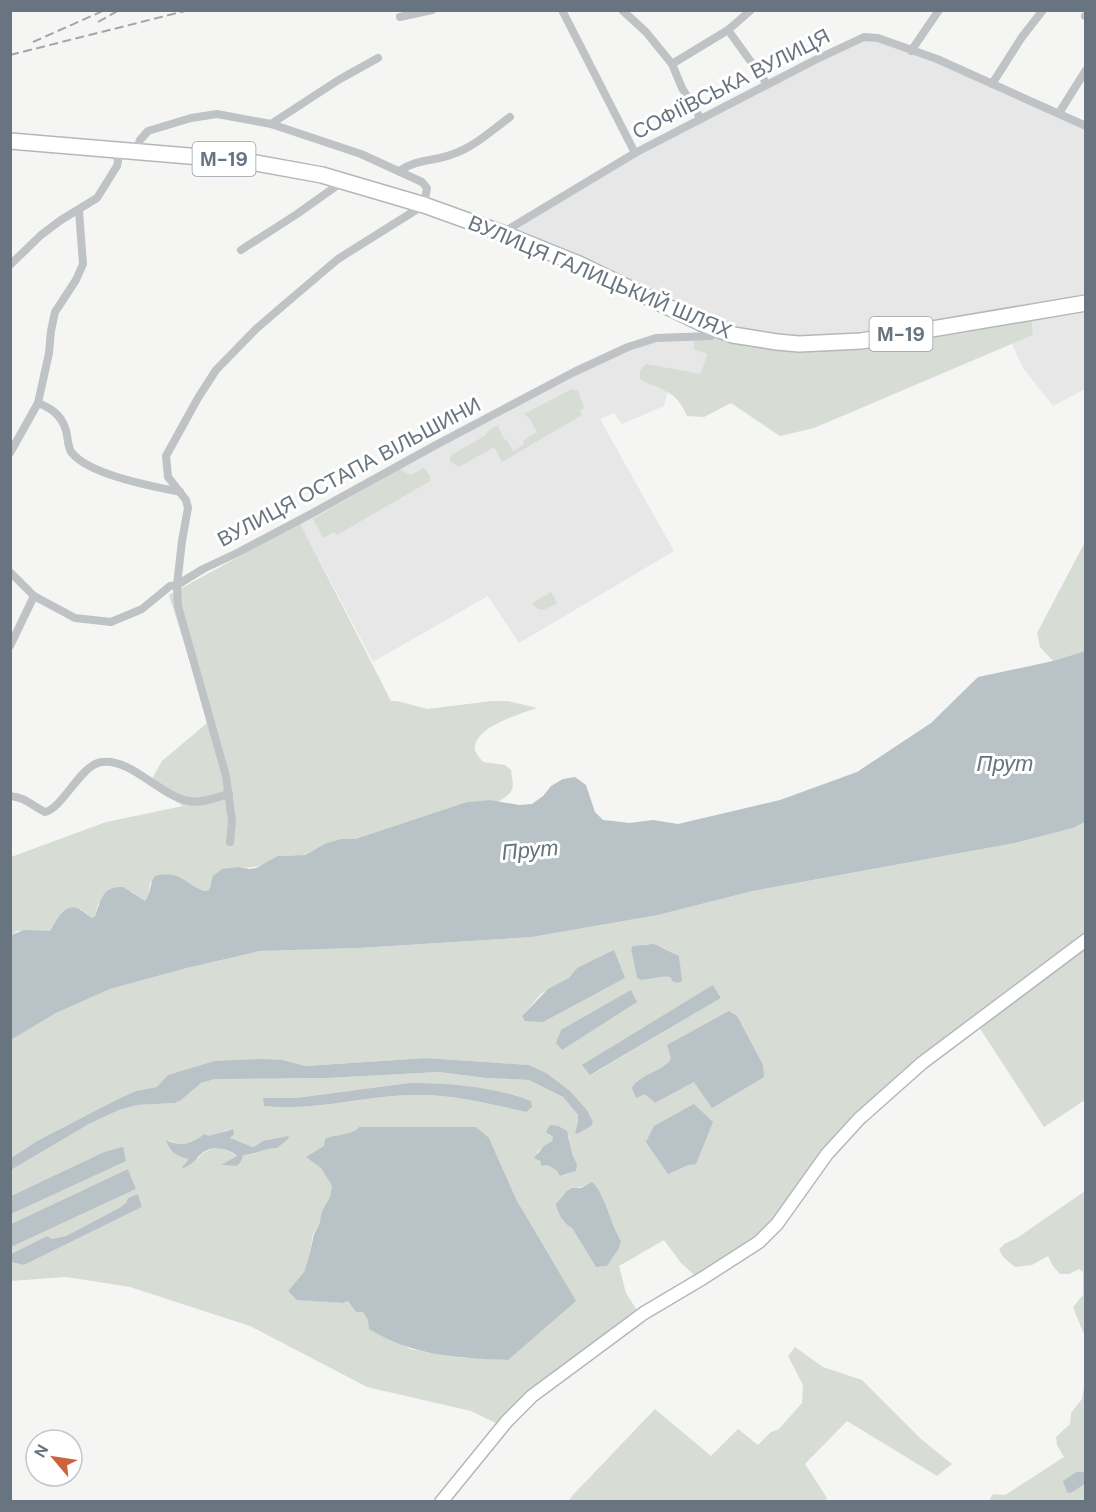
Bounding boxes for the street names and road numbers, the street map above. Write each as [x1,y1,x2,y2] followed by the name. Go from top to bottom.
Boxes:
[627,22,835,146] street label: СОФІЇВСЬКА ВУЛИЦЯ
[192,142,256,176] road number: М-19
[464,209,736,345] street label: ВУЛИЦЯ ГАЛИЦЬКИЙ ШЛЯХ
[870,317,932,351] road number: М-19
[212,391,486,553] street label: ВУЛИЦЯ ОСТАПА ВІЛЬШИНИ

